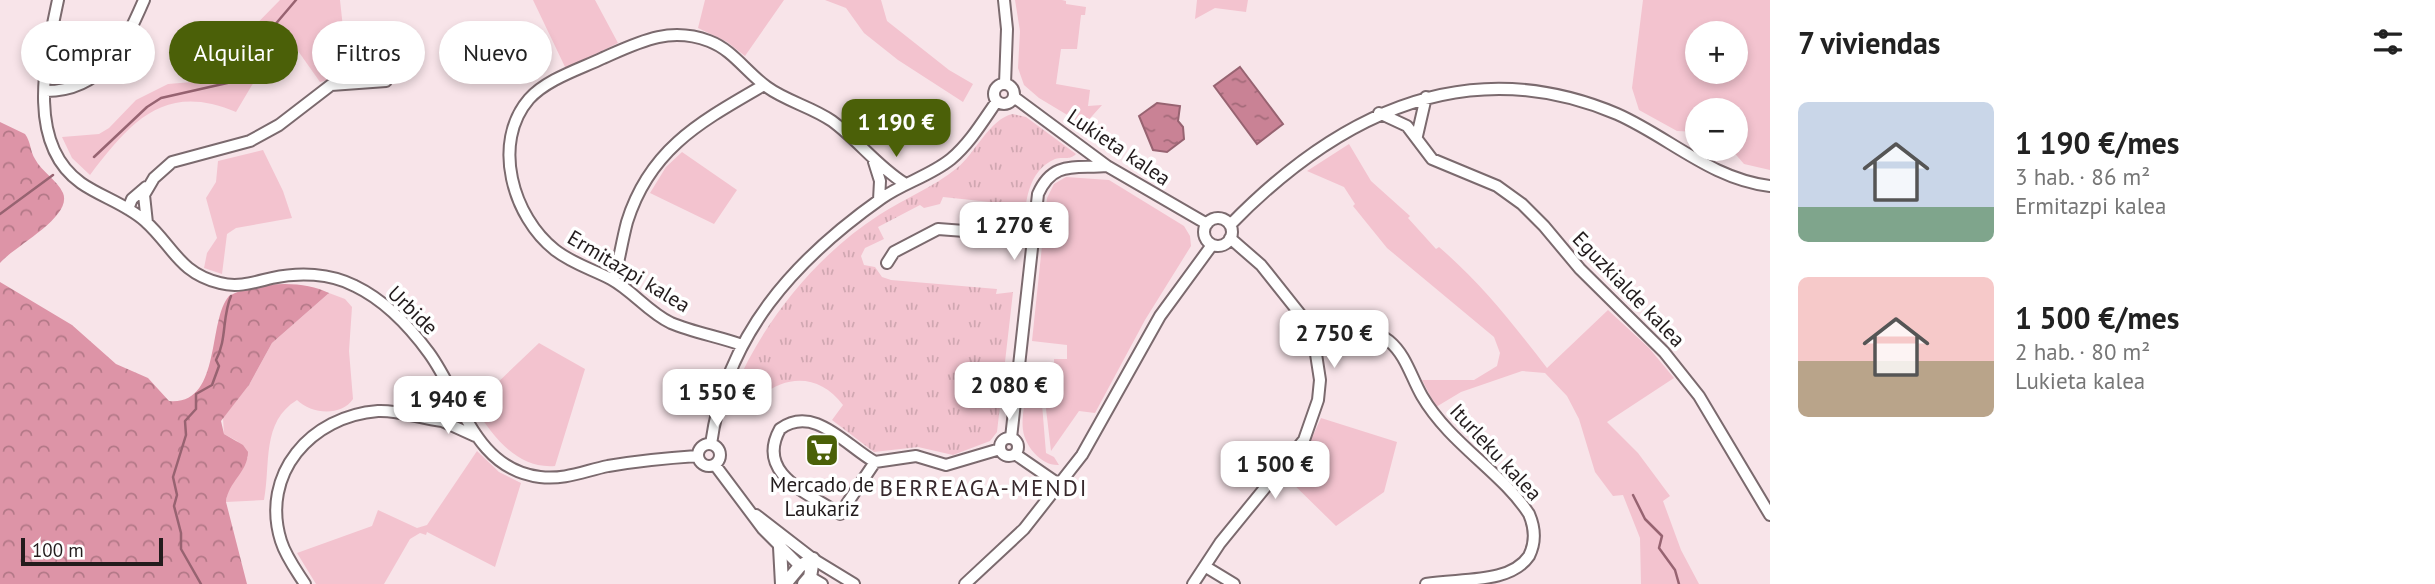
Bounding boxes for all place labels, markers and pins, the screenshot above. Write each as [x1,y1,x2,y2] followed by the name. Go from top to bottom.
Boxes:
[831,100,961,159] pin: 1 190 €
[949,202,1079,262] pin: 1 270 €
[1269,310,1399,370] pin: 2 750 €
[944,362,1074,422] pin: 2 080 €
[652,370,782,429] pin: 1 550 €
[383,376,513,436] pin: 1 940 €
[803,431,841,469] supermarket icon: Mercado de Laukariz
[1210,442,1340,501] pin: 1 500 €
[770,471,874,522] place label: Mercado de Laukariz

